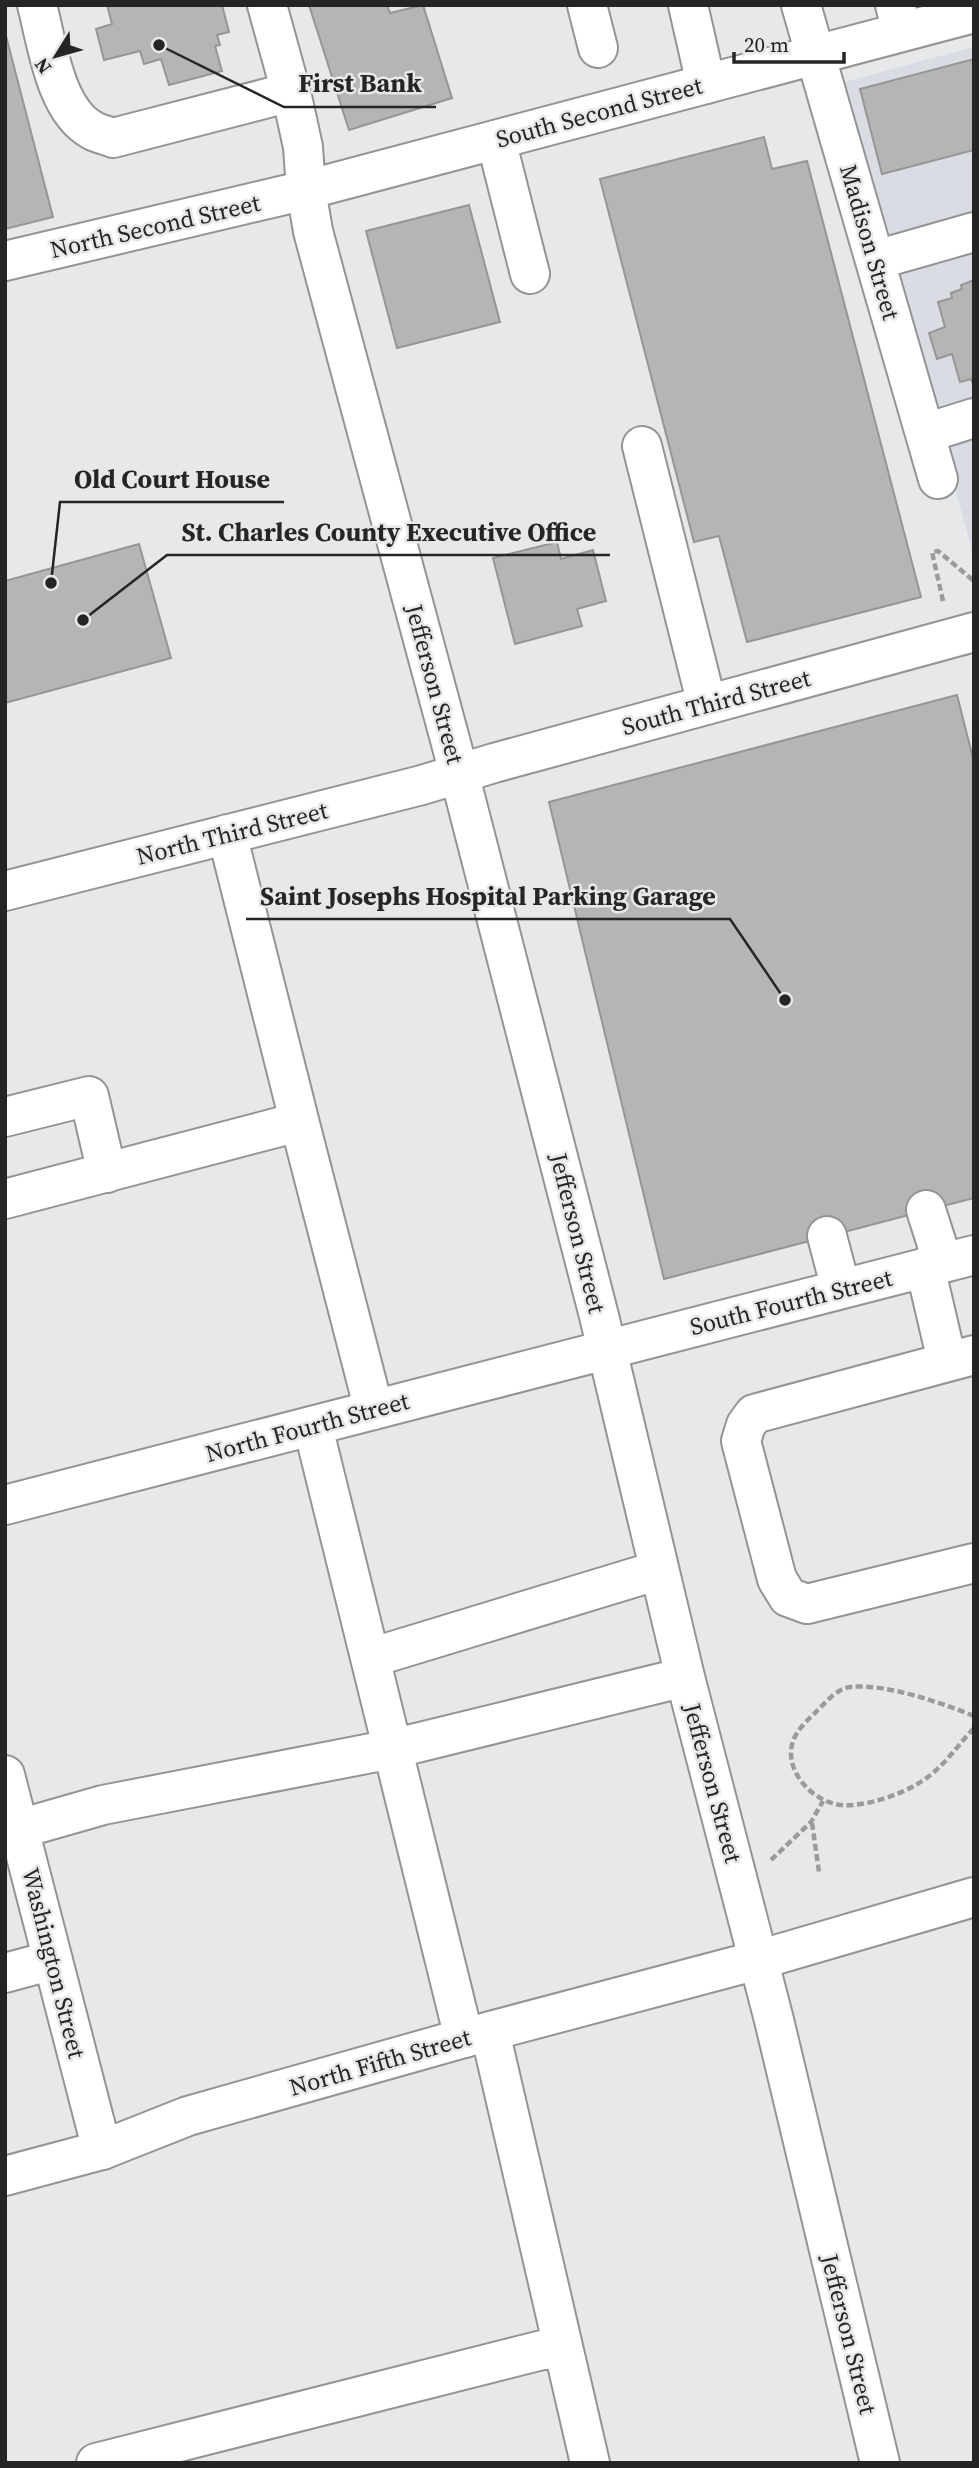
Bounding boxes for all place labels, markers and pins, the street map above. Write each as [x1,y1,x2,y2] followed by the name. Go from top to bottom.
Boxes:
[284,60,436,107] callout: First Bank
[60,455,284,502] callout: Old Court House
[167,508,610,555] callout: St. Charles County Executive Office
[246,872,730,919] callout: Saint Josephs Hospital Parking Garage

